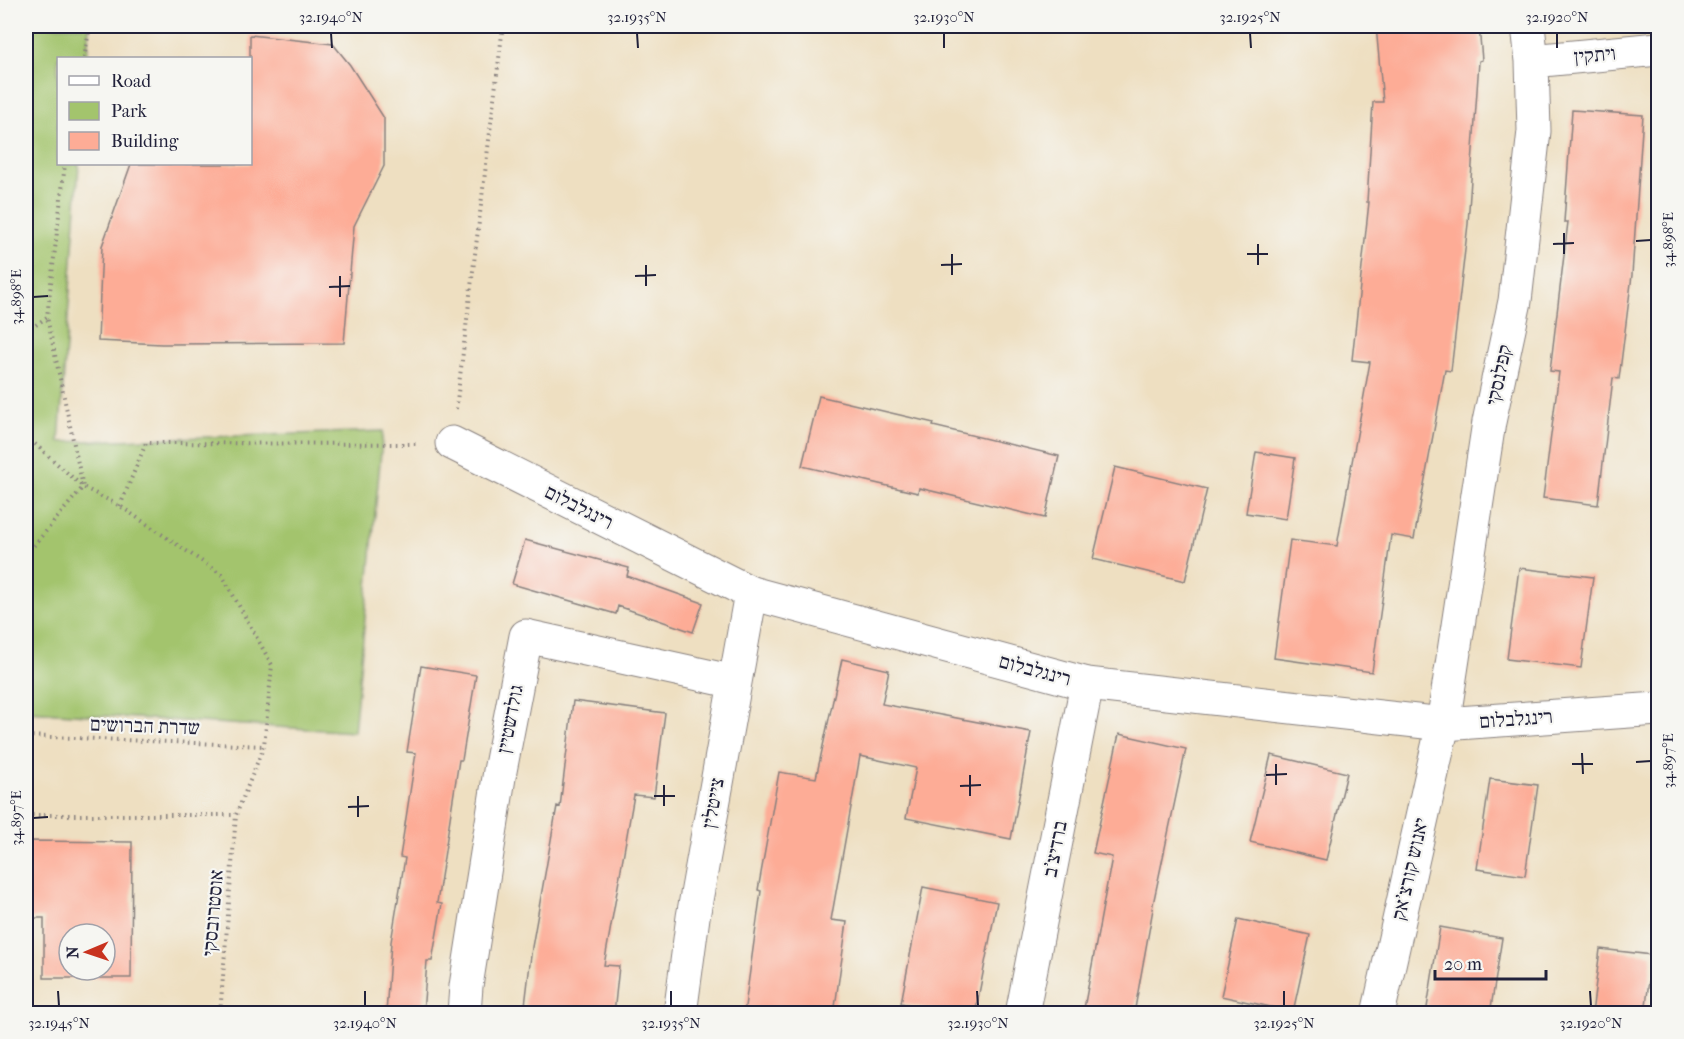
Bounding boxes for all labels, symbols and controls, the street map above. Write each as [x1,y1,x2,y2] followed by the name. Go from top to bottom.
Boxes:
[299,8,364,26] text: 32.1940°N
[607,8,667,26] text: 32.1935°N
[913,8,975,26] text: 32.1930°N
[1219,8,1281,26] text: 32.1925°N
[1526,8,1589,26] text: 32.1920°N
[1573,42,1617,68] street label: ויתקין
[57,57,252,165] legend
[111,71,151,92] text: Road
[111,101,148,122] text: Park
[111,131,179,152] text: Building
[1659,212,1677,268] text: 34.898°E
[7,269,25,325] text: 34.898°E
[1481,342,1517,408] street label: קפלנסקי
[541,480,617,534] street label: רינגלבלום
[996,649,1074,691] street label: רינגלבלום
[492,683,528,755] street label: גולדשטיין
[1478,705,1554,733] street label: רינגלבלום
[90,713,200,739] street label: שדרת הברושים
[1659,733,1677,789] text: 34.897°E
[697,776,729,830] street label: צייטלין
[7,790,25,846] text: 34.897°E
[1387,816,1433,922] street label: יאנוש קורצ'אק
[1038,819,1072,879] street label: ברדיצ'ב
[198,869,228,957] street label: אוסטרובסקי
[57,922,117,982] north arrow
[1435,943,1546,981] scale bar
[63,945,82,959] text: N
[1444,954,1482,975] text: 20 m
[28,1014,90,1032] text: 32.1945°N
[333,1014,398,1032] text: 32.1940°N
[641,1014,701,1032] text: 32.1935°N
[947,1014,1009,1032] text: 32.1930°N
[1253,1014,1315,1032] text: 32.1925°N
[1560,1014,1623,1032] text: 32.1920°N

